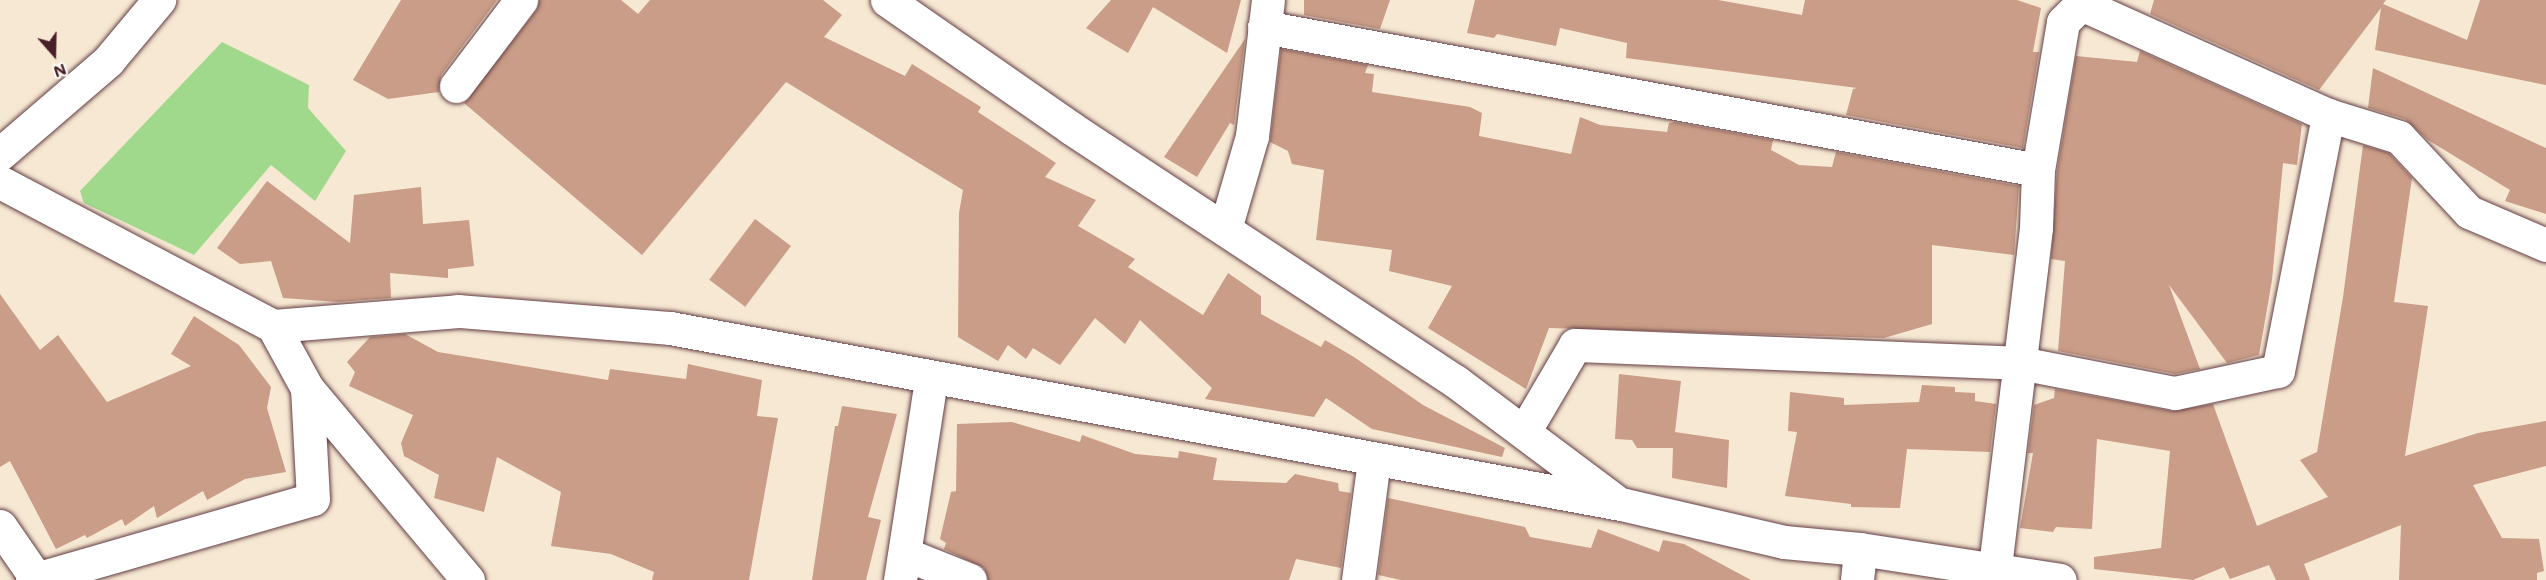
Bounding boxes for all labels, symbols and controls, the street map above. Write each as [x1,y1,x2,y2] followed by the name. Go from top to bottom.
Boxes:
[24,24,84,84] north arrow
[51,59,70,83] text: N

